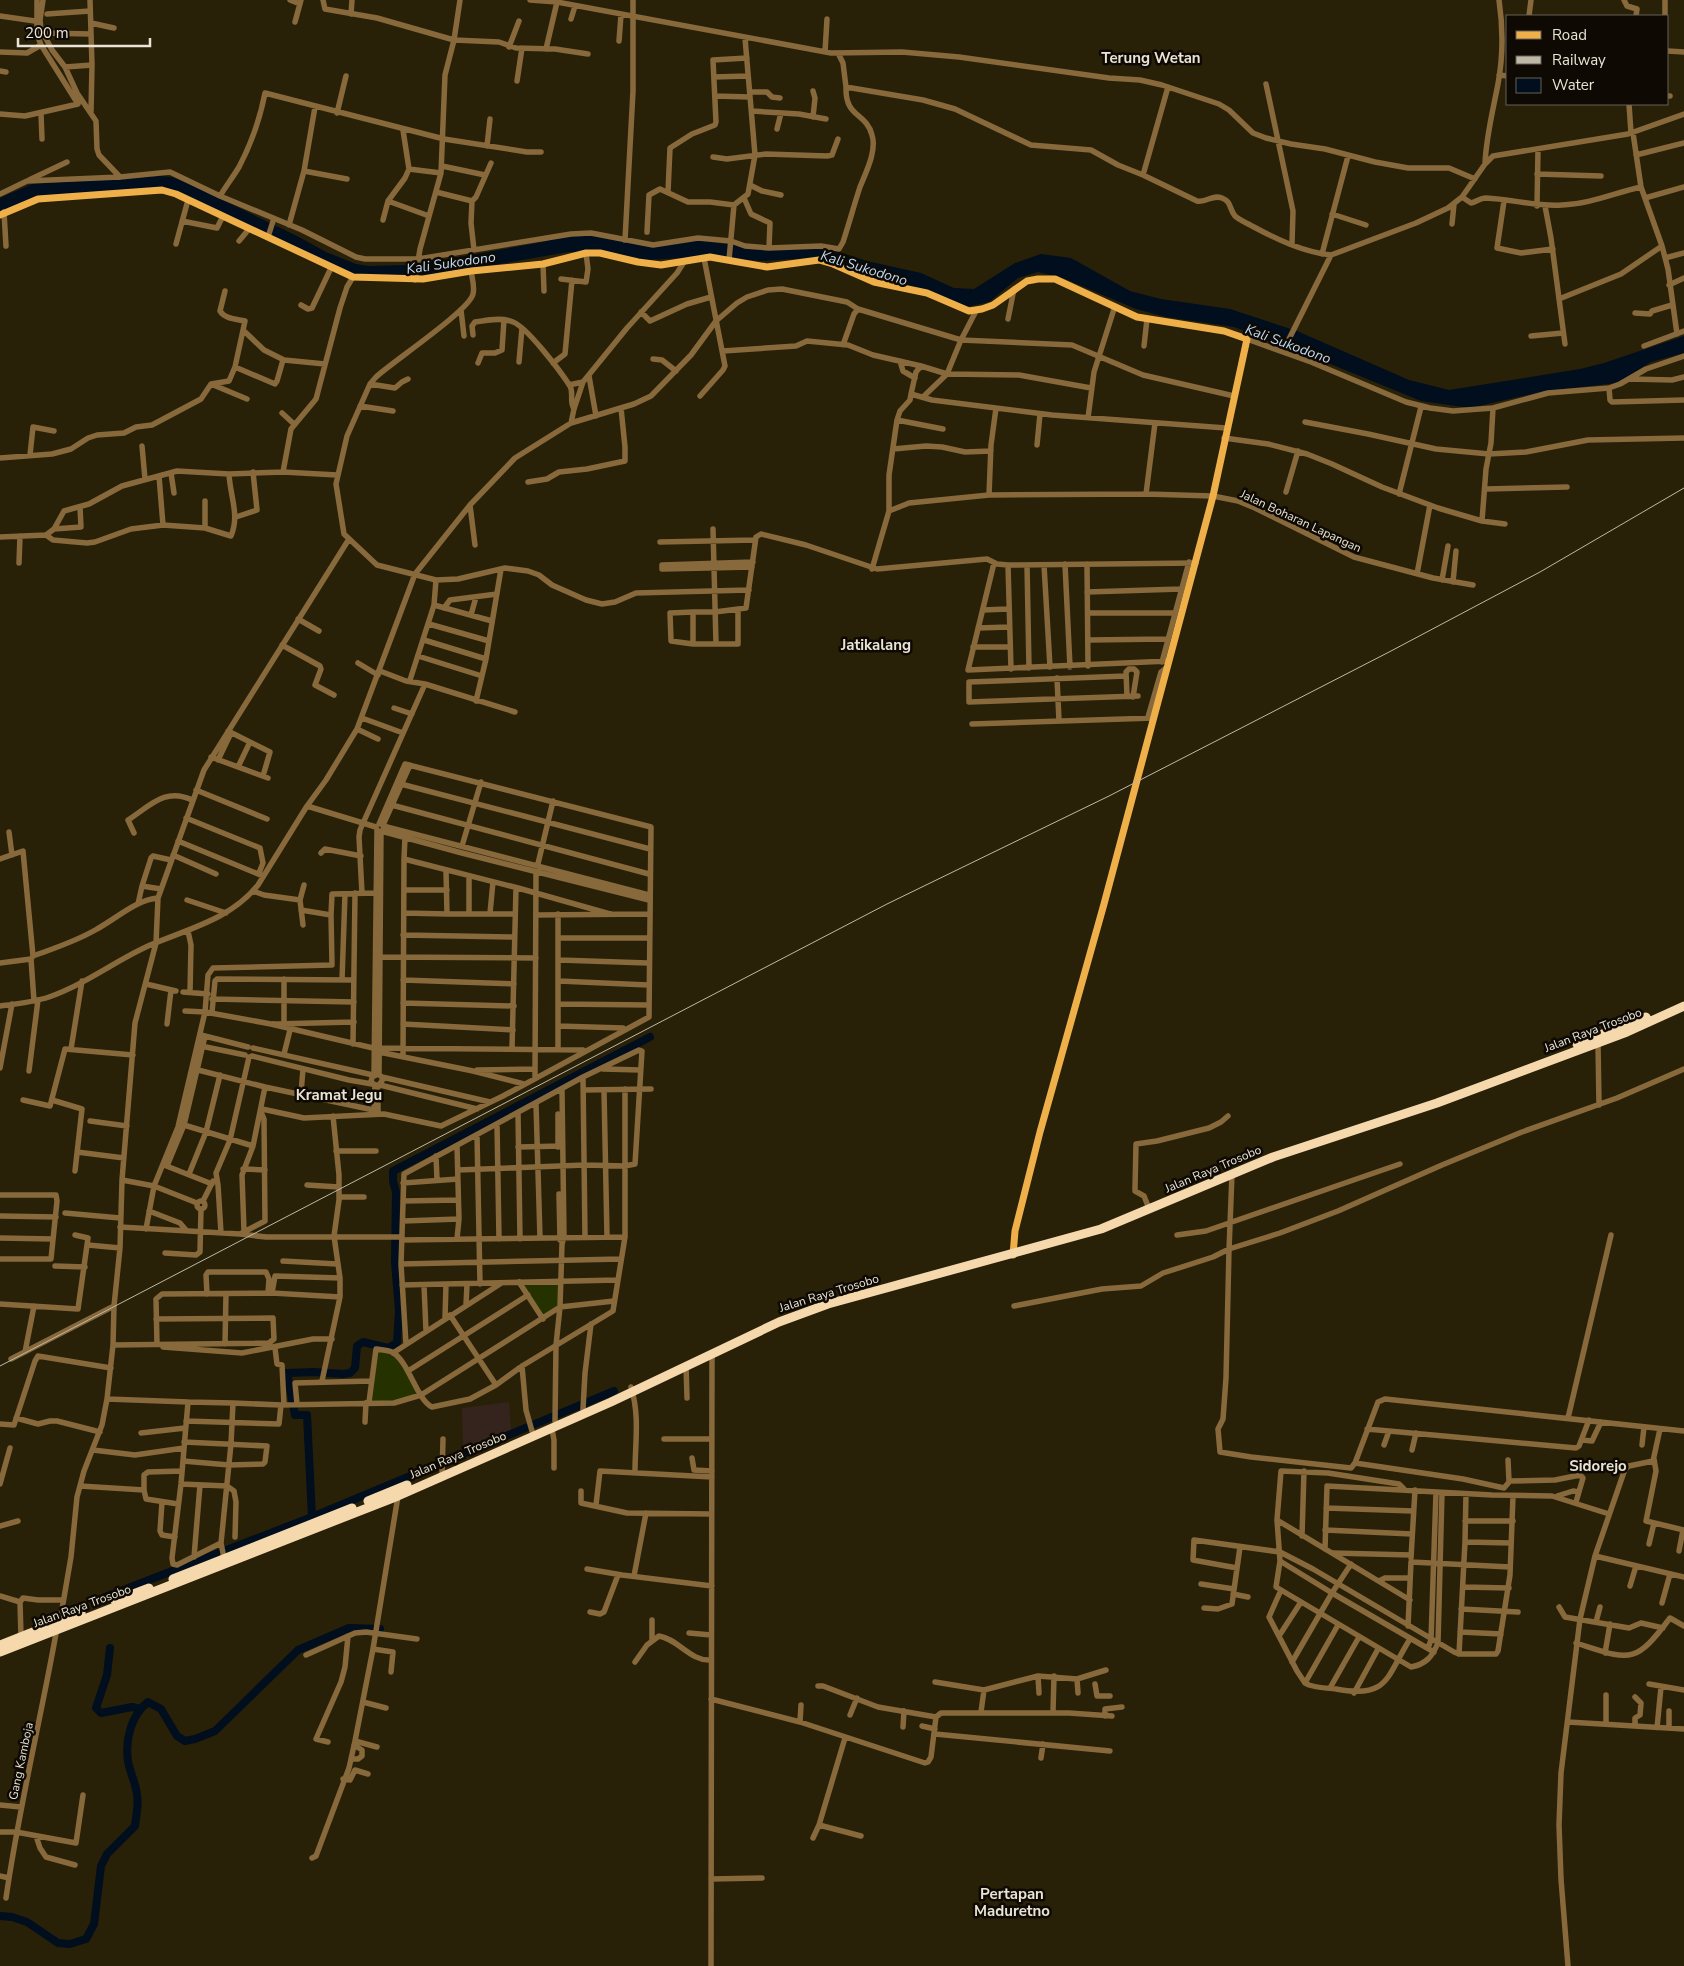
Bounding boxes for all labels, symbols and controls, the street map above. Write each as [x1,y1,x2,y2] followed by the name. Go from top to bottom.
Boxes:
[18,15,150,47] scale bar
[1506,15,1669,105] legend
[25,23,69,43] text: 200 m
[1552,25,1587,45] text: Road
[1101,48,1201,68] district label: Terung Wetan
[1552,50,1606,70] text: Railway
[1552,75,1595,95] text: Water
[818,246,910,290] water label: Kali Sukodono
[405,247,497,279] water label: Kali Sukodono
[1243,320,1334,368] water label: Kali Sukodono
[1237,485,1364,556] street label: Jalan Boharan Lapangan
[840,635,911,655] district label: Jatikalang
[1541,1004,1644,1056] street label: Jalan Raya Trosobo
[296,1085,382,1105] district label: Kramat Jegu
[1161,1141,1264,1197] street label: Jalan Raya Trosobo
[776,1270,881,1316] street label: Jalan Raya Trosobo
[406,1427,509,1483] street label: Jalan Raya Trosobo
[1569,1456,1627,1476] district label: Sidorejo
[30,1581,134,1632] street label: Jalan Raya Trosobo
[5,1721,37,1801] street label: Gang Kamboja
[974,1884,1050,1921] district label: Pertapan Maduretno

